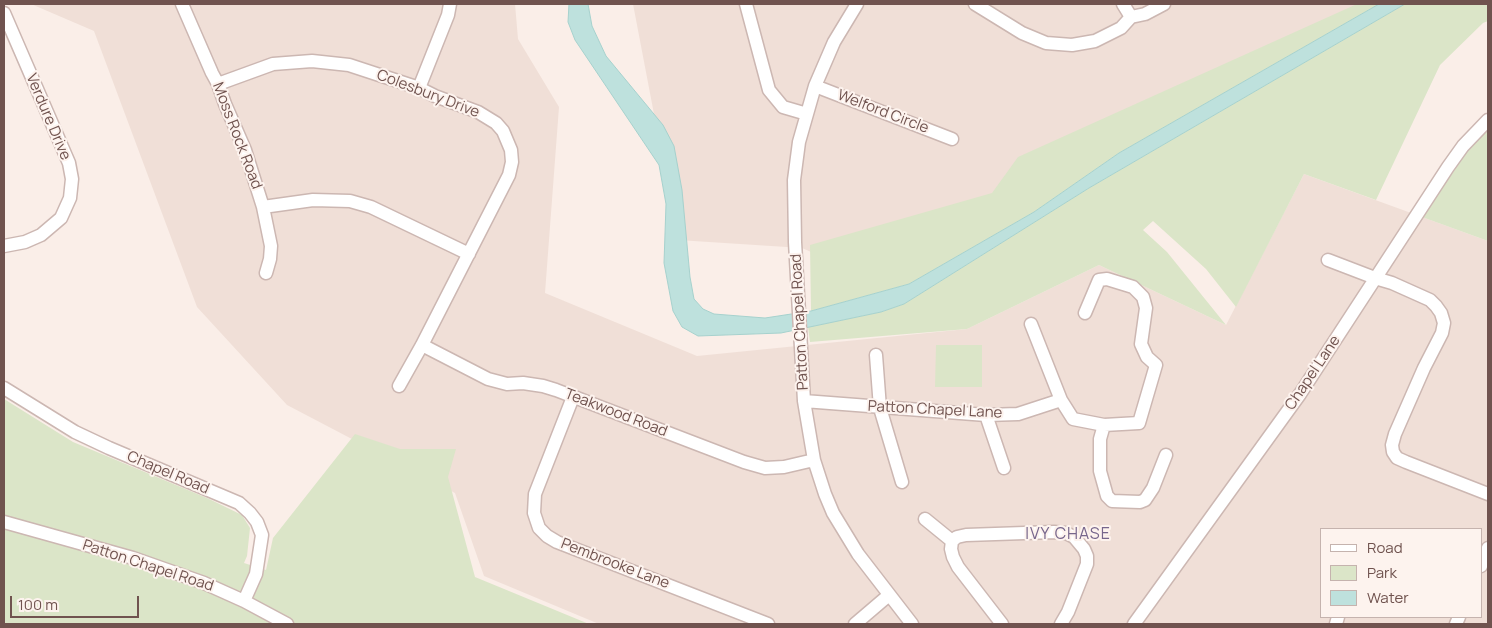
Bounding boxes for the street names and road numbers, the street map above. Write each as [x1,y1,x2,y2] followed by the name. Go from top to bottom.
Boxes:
[374,66,482,122] street label: Colesbury Drive
[22,71,74,163] street label: Verdure Drive
[208,80,266,192] street label: Moss Rock Road
[835,86,931,138] street label: Welford Circle
[787,253,813,391] street label: Patton Chapel Road
[1282,332,1344,414] street label: Chapel Lane
[562,385,670,441] street label: Teakwood Road
[867,397,1003,423] street label: Patton Chapel Lane
[124,448,212,498] street label: Chapel Road
[558,535,672,593] street label: Pembrooke Lane
[80,536,216,596] street label: Patton Chapel Road

